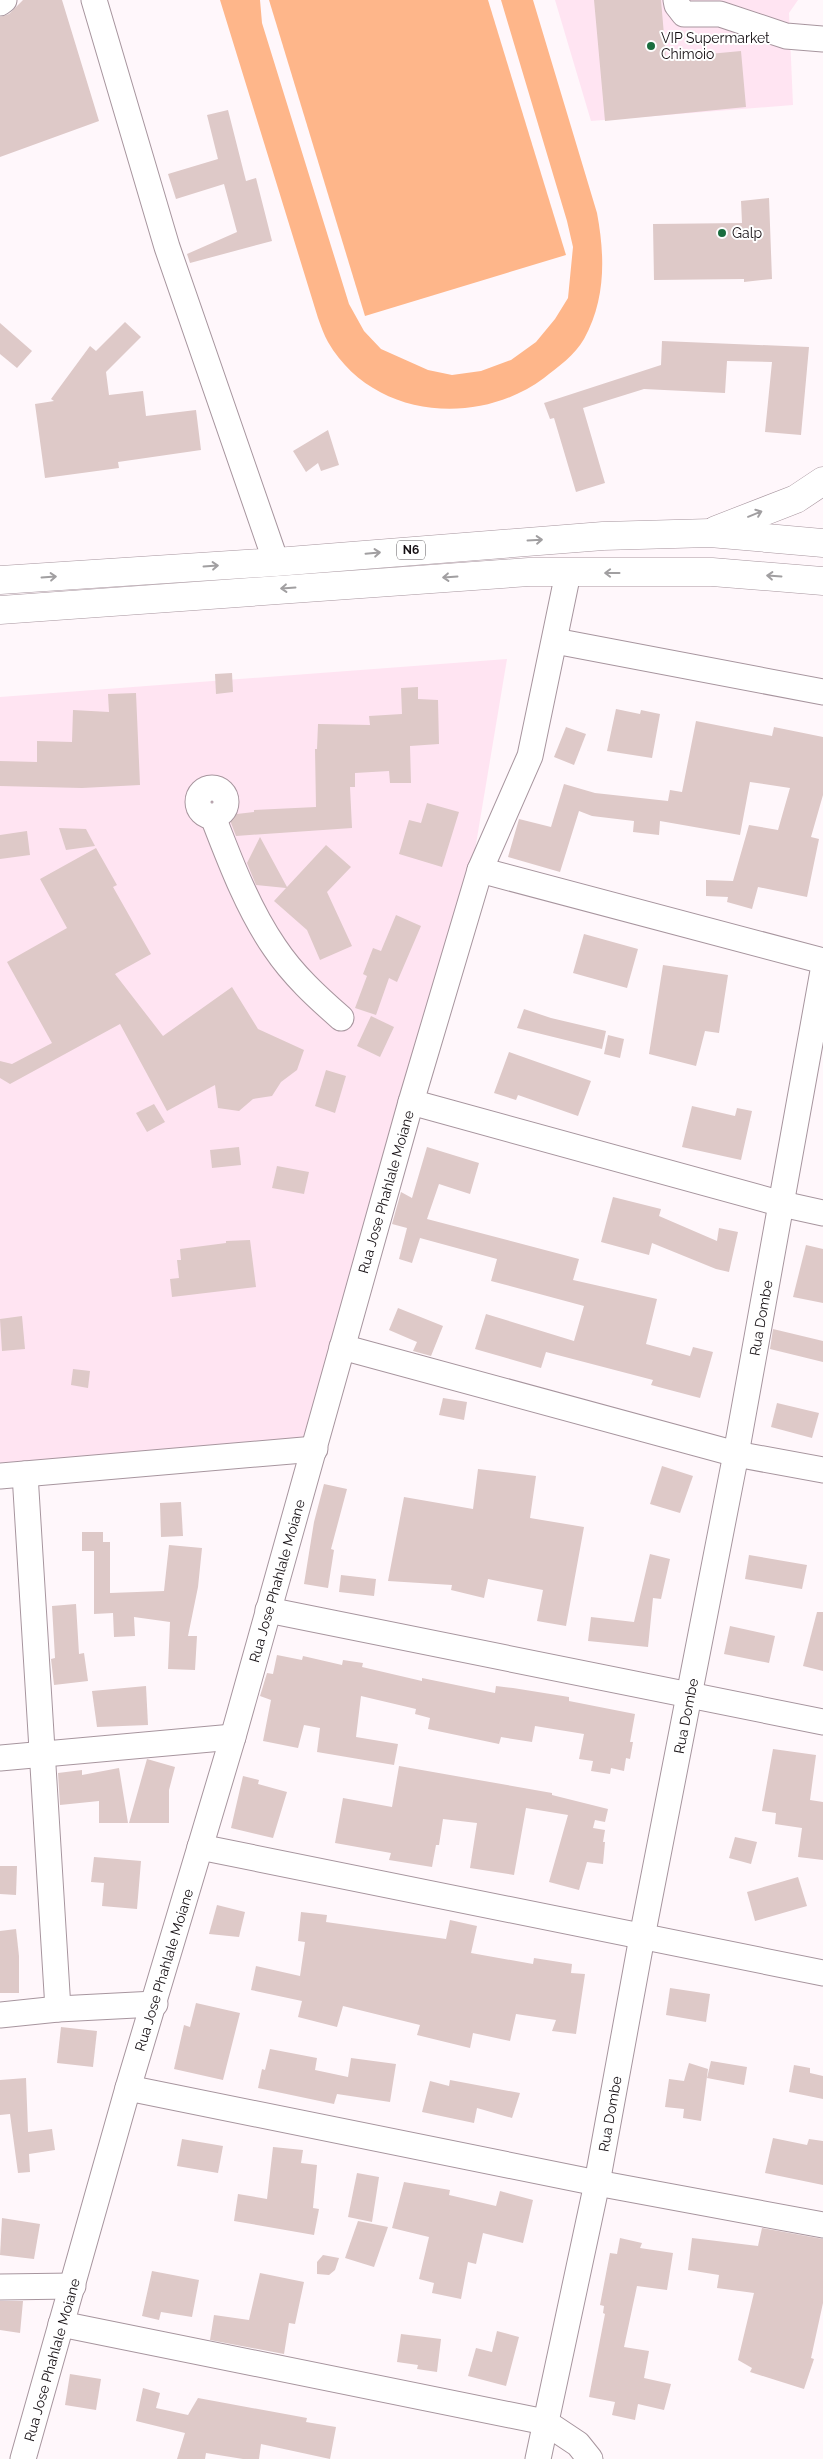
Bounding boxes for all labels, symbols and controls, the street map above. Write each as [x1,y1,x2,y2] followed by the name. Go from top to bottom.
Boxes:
[661,30,770,62] place label: VIP Supermarket Chimoio
[645,40,657,52] marker: VIP Supermarket Chimoio
[732,225,762,241] place label: Galp
[716,227,728,239] marker: Galp
[748,509,763,518] one-way arrow
[526,535,542,544] one-way arrow
[397,540,425,560] road number: N6
[365,549,381,558] one-way arrow
[203,561,219,571] one-way arrow
[604,568,620,578] one-way arrow
[40,572,56,581] one-way arrow
[442,572,458,581] one-way arrow
[767,572,783,581] one-way arrow
[280,583,296,592] one-way arrow
[355,1109,417,1275] street label: Rua Jose Phahlale Moiane
[746,1279,776,1357] street label: Rua Dombe
[246,1498,308,1664] street label: Rua Jose Phahlale Moiane
[671,1677,701,1755] street label: Rua Dombe
[132,1887,196,2053] street label: Rua Jose Phahlale Moiane
[595,2075,625,2153] street label: Rua Dombe
[21,2277,83,2443] street label: Rua Jose Phahlale Moiane

